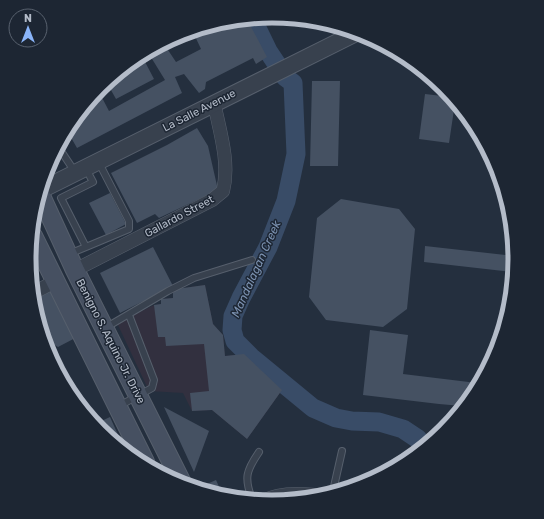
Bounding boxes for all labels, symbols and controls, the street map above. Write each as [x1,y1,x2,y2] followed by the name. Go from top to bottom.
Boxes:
[8,8,48,48] north arrow
[24,12,32,25] text: N
[160,86,238,134] street label: La Salle Avenue
[142,192,217,240] street label: Gallardo Street
[228,218,284,320] water label: Mandalagan Creek
[73,277,148,406] street label: Benigno S. Aquino Jr. Drive

